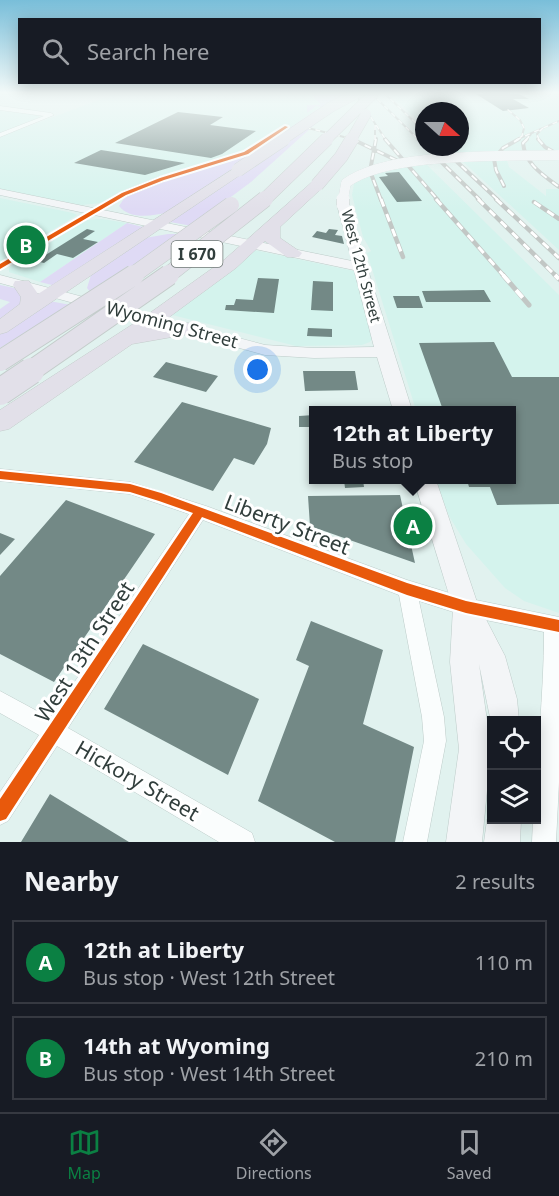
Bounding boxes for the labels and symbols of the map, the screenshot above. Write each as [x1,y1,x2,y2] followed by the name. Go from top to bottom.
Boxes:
[415,102,469,156] north arrow
[337,207,387,325] street label: West 12th Street
[6,222,46,268] pin: B
[172,241,222,267] road number: I 670
[104,295,241,353] street label: Wyoming Street
[243,355,272,384] your location
[221,487,354,561] street label: Liberty Street
[394,504,432,548] pin: A
[28,575,140,727] street label: West 13th Street
[71,733,205,827] street label: Hickory Street

